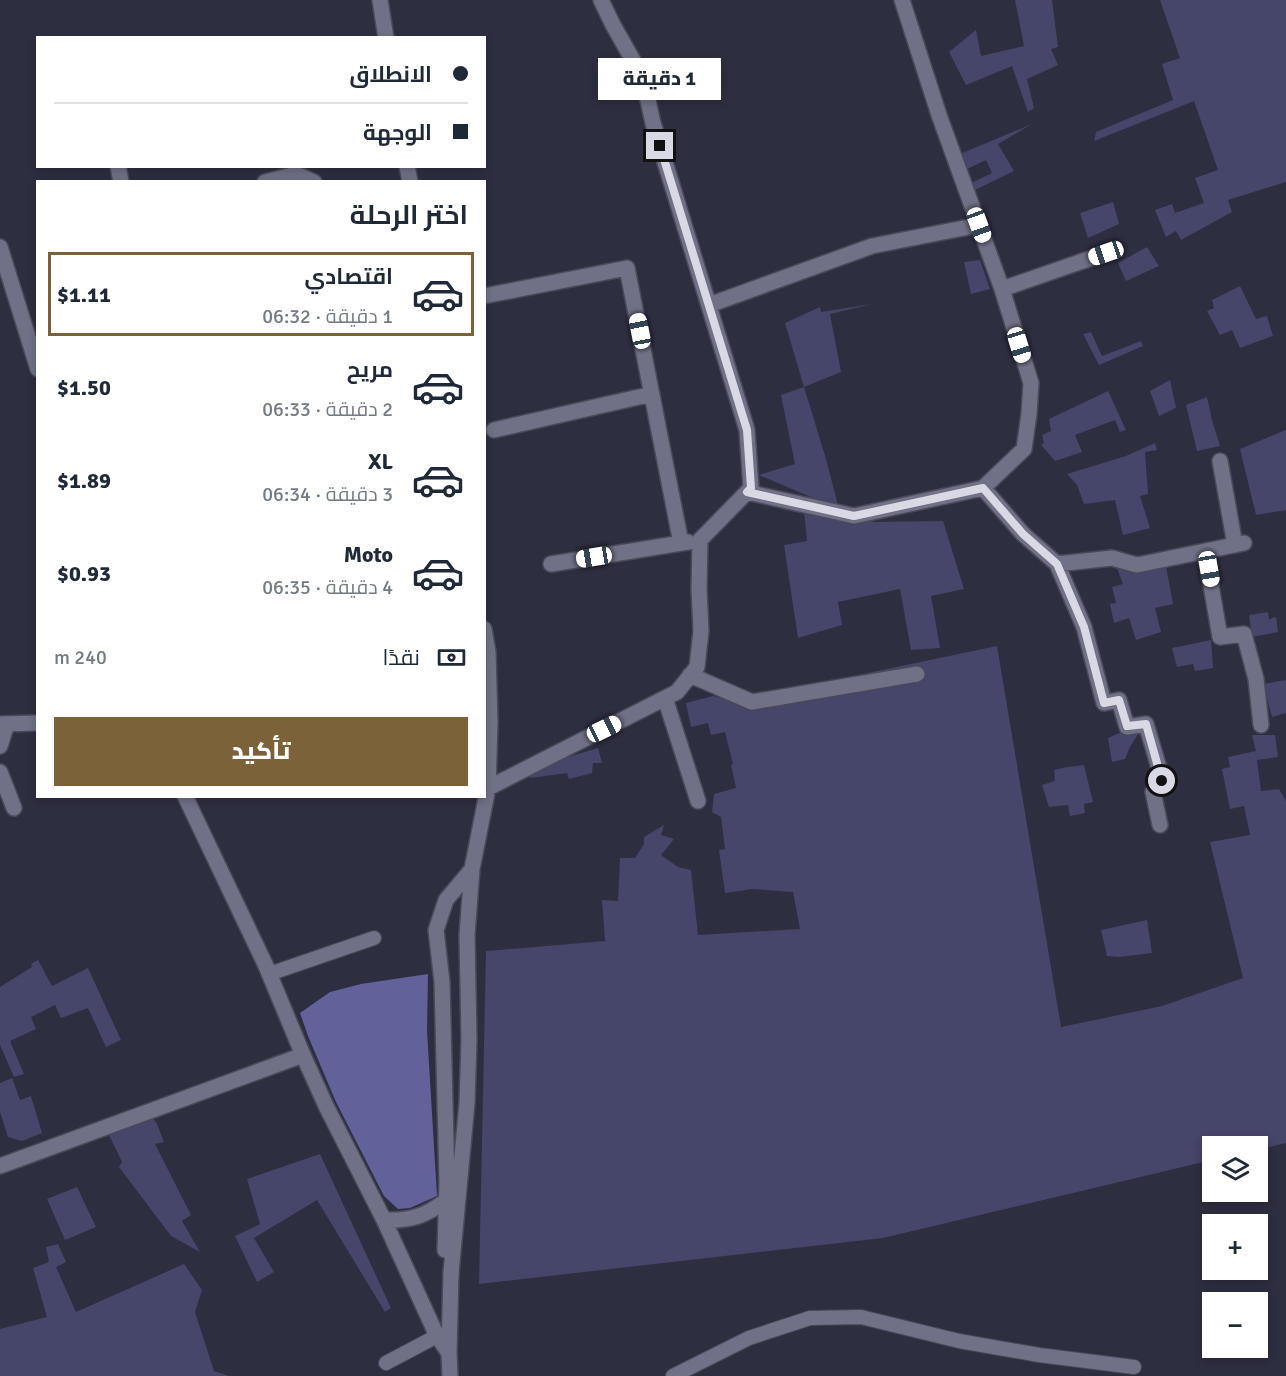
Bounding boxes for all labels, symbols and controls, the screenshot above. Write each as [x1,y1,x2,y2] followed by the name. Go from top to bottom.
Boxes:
[598,59,722,101] callout: 1 دقيقة
[349,61,432,88] text: الانطلاق
[623,66,696,91] text: 1 دقيقة
[363,119,432,146] text: الوجهة
[646,132,673,159] route end
[350,199,468,232] text: اختر الرحلة
[964,205,994,245] car
[1086,239,1126,267] car
[304,263,393,290] text: اقتصادي
[411,267,465,321] icon: car
[57,281,111,308] text: $1.11
[262,304,393,329] text: 1 دقيقة · 06:32
[628,312,652,350] car
[1005,325,1033,365] car
[347,356,393,383] text: مريح
[411,360,465,414] icon: car
[57,374,111,401] text: $1.50
[262,397,393,422] text: 2 دقيقة · 06:33
[368,448,393,475] text: XL
[411,453,465,507] icon: car
[57,467,111,494] text: $1.89
[262,482,393,507] text: 3 دقيقة · 06:34
[344,541,393,568] text: Moto
[575,545,613,569] car
[411,546,465,600] icon: car
[1197,550,1221,588] car
[57,560,111,587] text: $0.93
[262,575,393,600] text: 4 دقيقة · 06:35
[435,641,468,674] icon: cash
[382,644,420,671] text: نقدًا
[54,645,107,670] text: 240 m
[584,713,624,745] car
[54,717,468,786] button: تأكيد
[1148,767,1175,794] route start
[1202,1136,1268,1358] map controls
[1202,1136,1268,1202] button: layers
[1202,1214,1268,1280] button: +
[1202,1292,1268,1358] button: −

